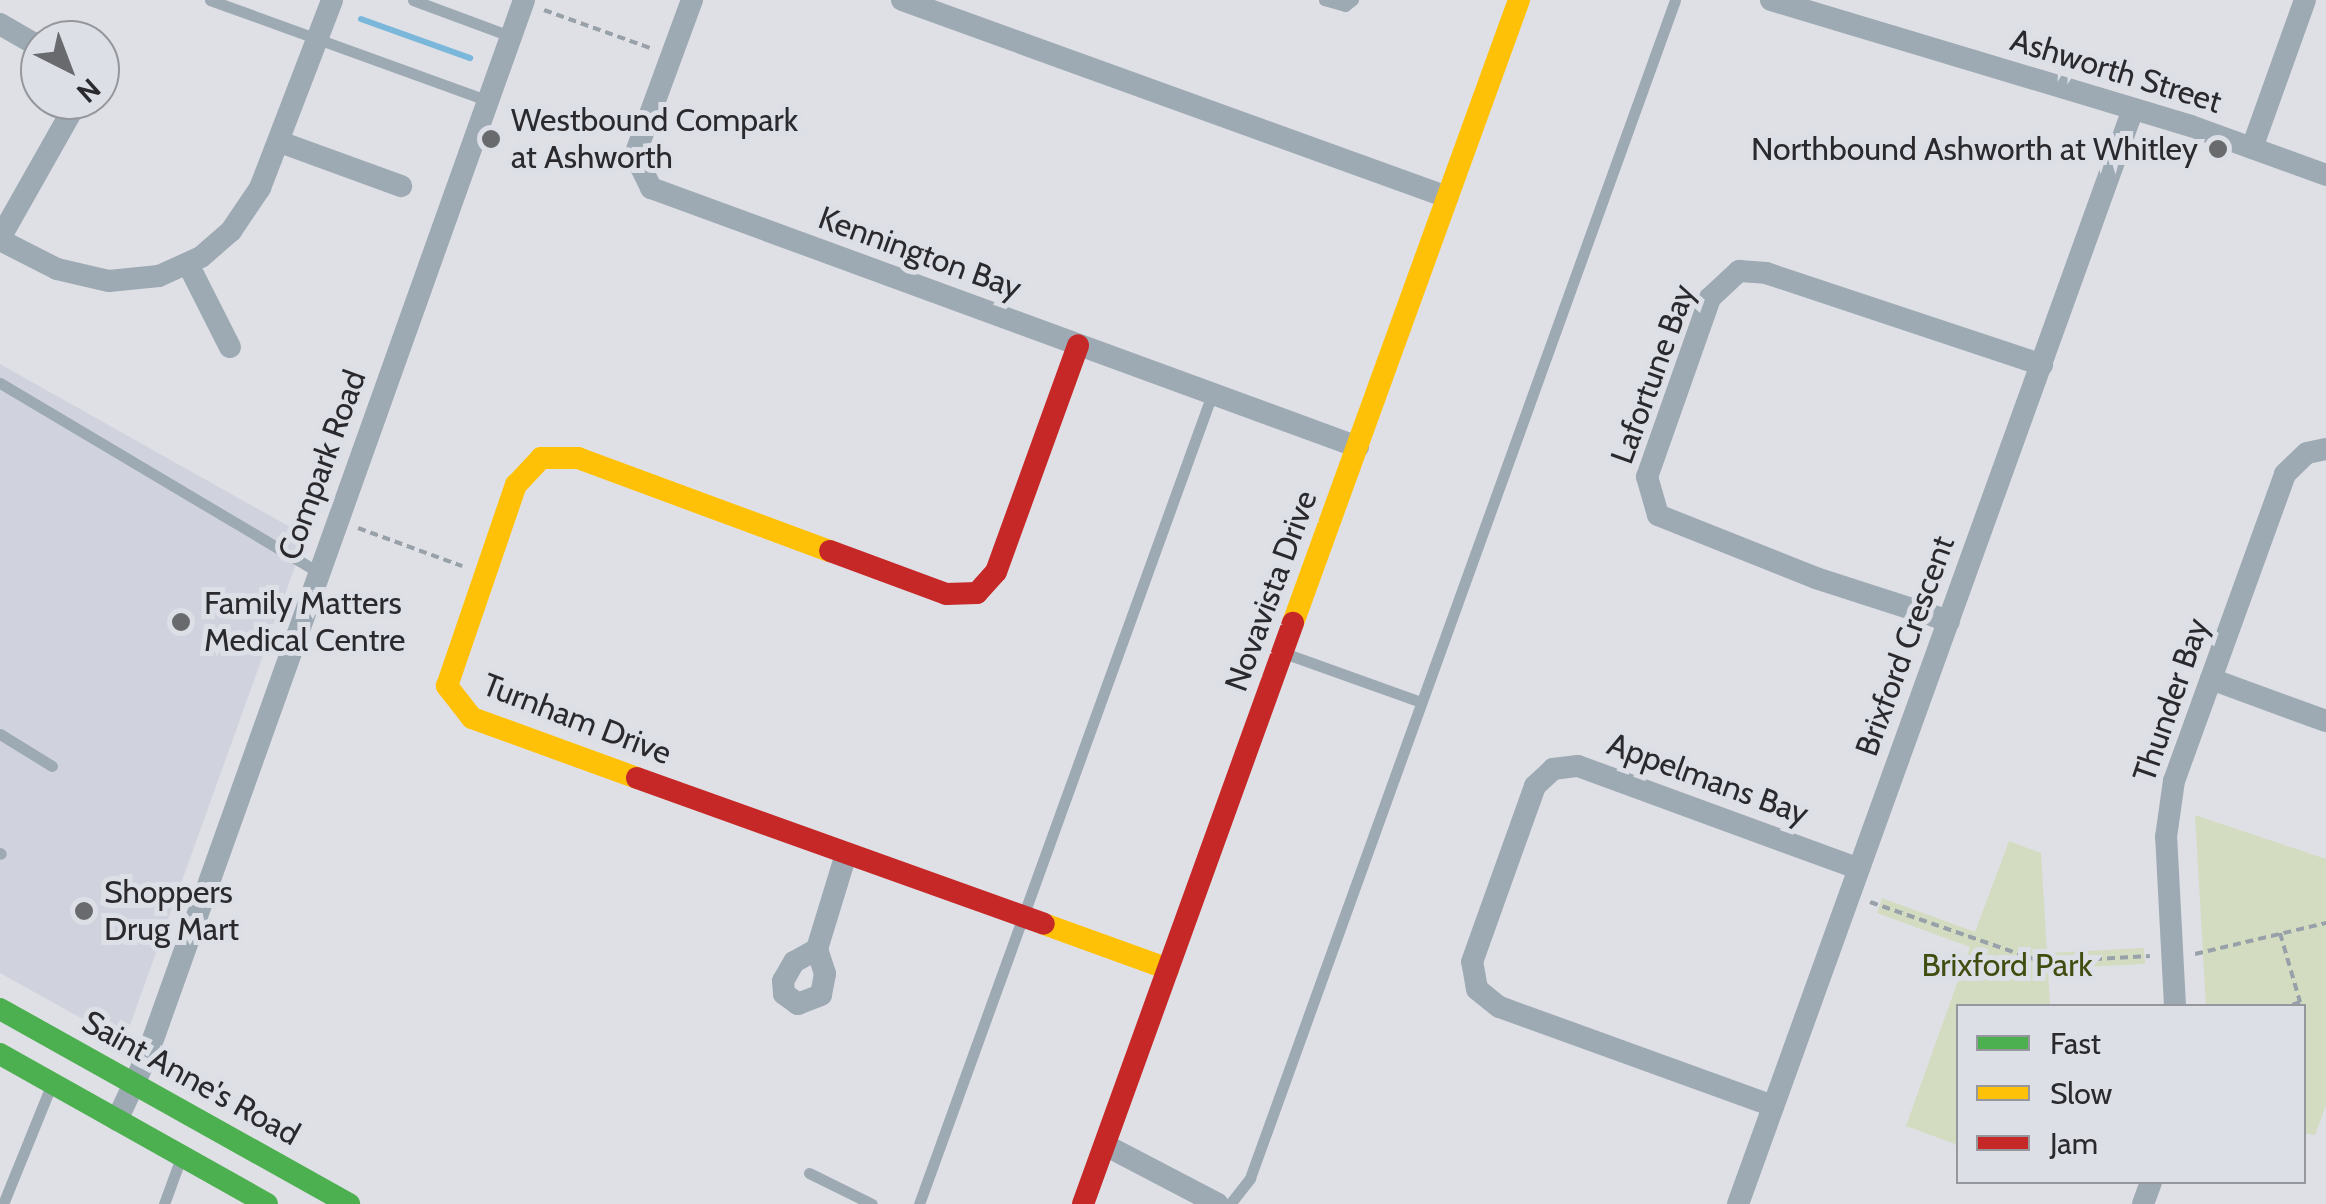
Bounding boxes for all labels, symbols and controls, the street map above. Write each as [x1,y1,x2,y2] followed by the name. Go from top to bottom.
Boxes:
[20,20,120,120] north arrow
[2006,21,2226,121] street label: Ashworth Street
[70,72,107,110] text: N
[511,102,798,177] place label: Westbound Compark at Ashworth
[480,128,502,150] marker: Westbound Compark at Ashworth
[1751,130,2198,168] place label: Northbound Ashworth at Whitley
[2207,138,2229,160] marker: Northbound Ashworth at Whitley
[813,199,1027,307] street label: Kennington Bay
[1603,279,1703,469] street label: Lafortune Bay
[270,365,374,565] street label: Compark Road
[1217,485,1325,697] street label: Novavista Drive
[1847,531,1963,761] street label: Brixford Crescent
[204,585,405,660] place label: Family Matters Medical Centre
[168,609,194,635] marker: Family Matters Medical Centre
[2125,613,2217,787] street label: Thunder Bay
[477,665,677,773] street label: Turnham Drive
[1602,725,1814,833] street label: Appelmans Bay
[104,874,239,949] place label: Shoppers Drug Mart
[73,900,95,922] marker: Shoppers Drug Mart
[1921,946,2093,984] park label: Brixford Park
[76,1002,306,1154] street label: Saint Anne's Road
[1956,1004,2306,1184] legend
[2050,1025,2101,1062] text: Fast
[2050,1075,2112,1112] text: Slow
[2050,1125,2098,1162] text: Jam

